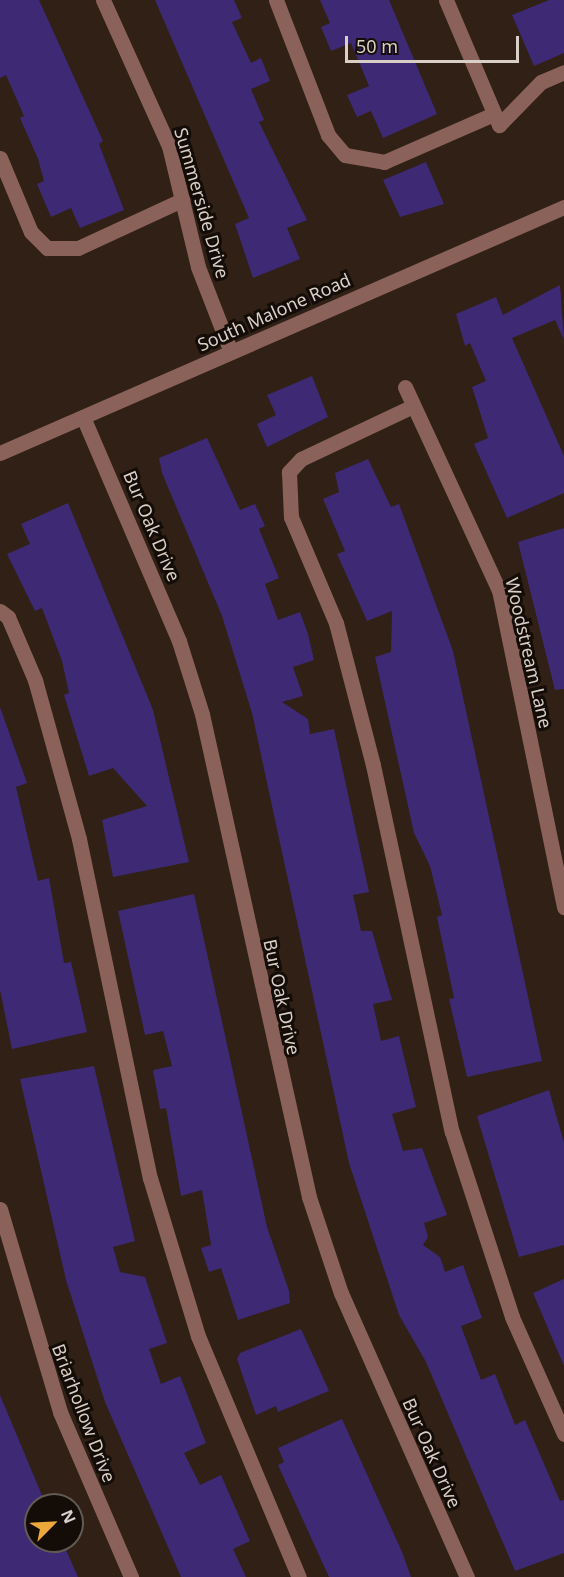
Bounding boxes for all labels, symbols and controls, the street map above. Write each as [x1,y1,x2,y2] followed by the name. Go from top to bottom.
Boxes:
[348,24,522,62] scale bar
[356,34,398,58] text: 50 m
[170,125,234,281] street label: Summerside Drive
[194,269,354,355] street label: South Malone Road
[119,468,185,584] street label: Bur Oak Drive
[501,576,557,730] street label: Woodstream Lane
[259,937,305,1057] street label: Bur Oak Drive
[48,1341,120,1485] street label: Briarhollow Drive
[398,1395,466,1511] street label: Bur Oak Drive
[24,1493,84,1553] north arrow
[56,1506,81,1527] text: N

